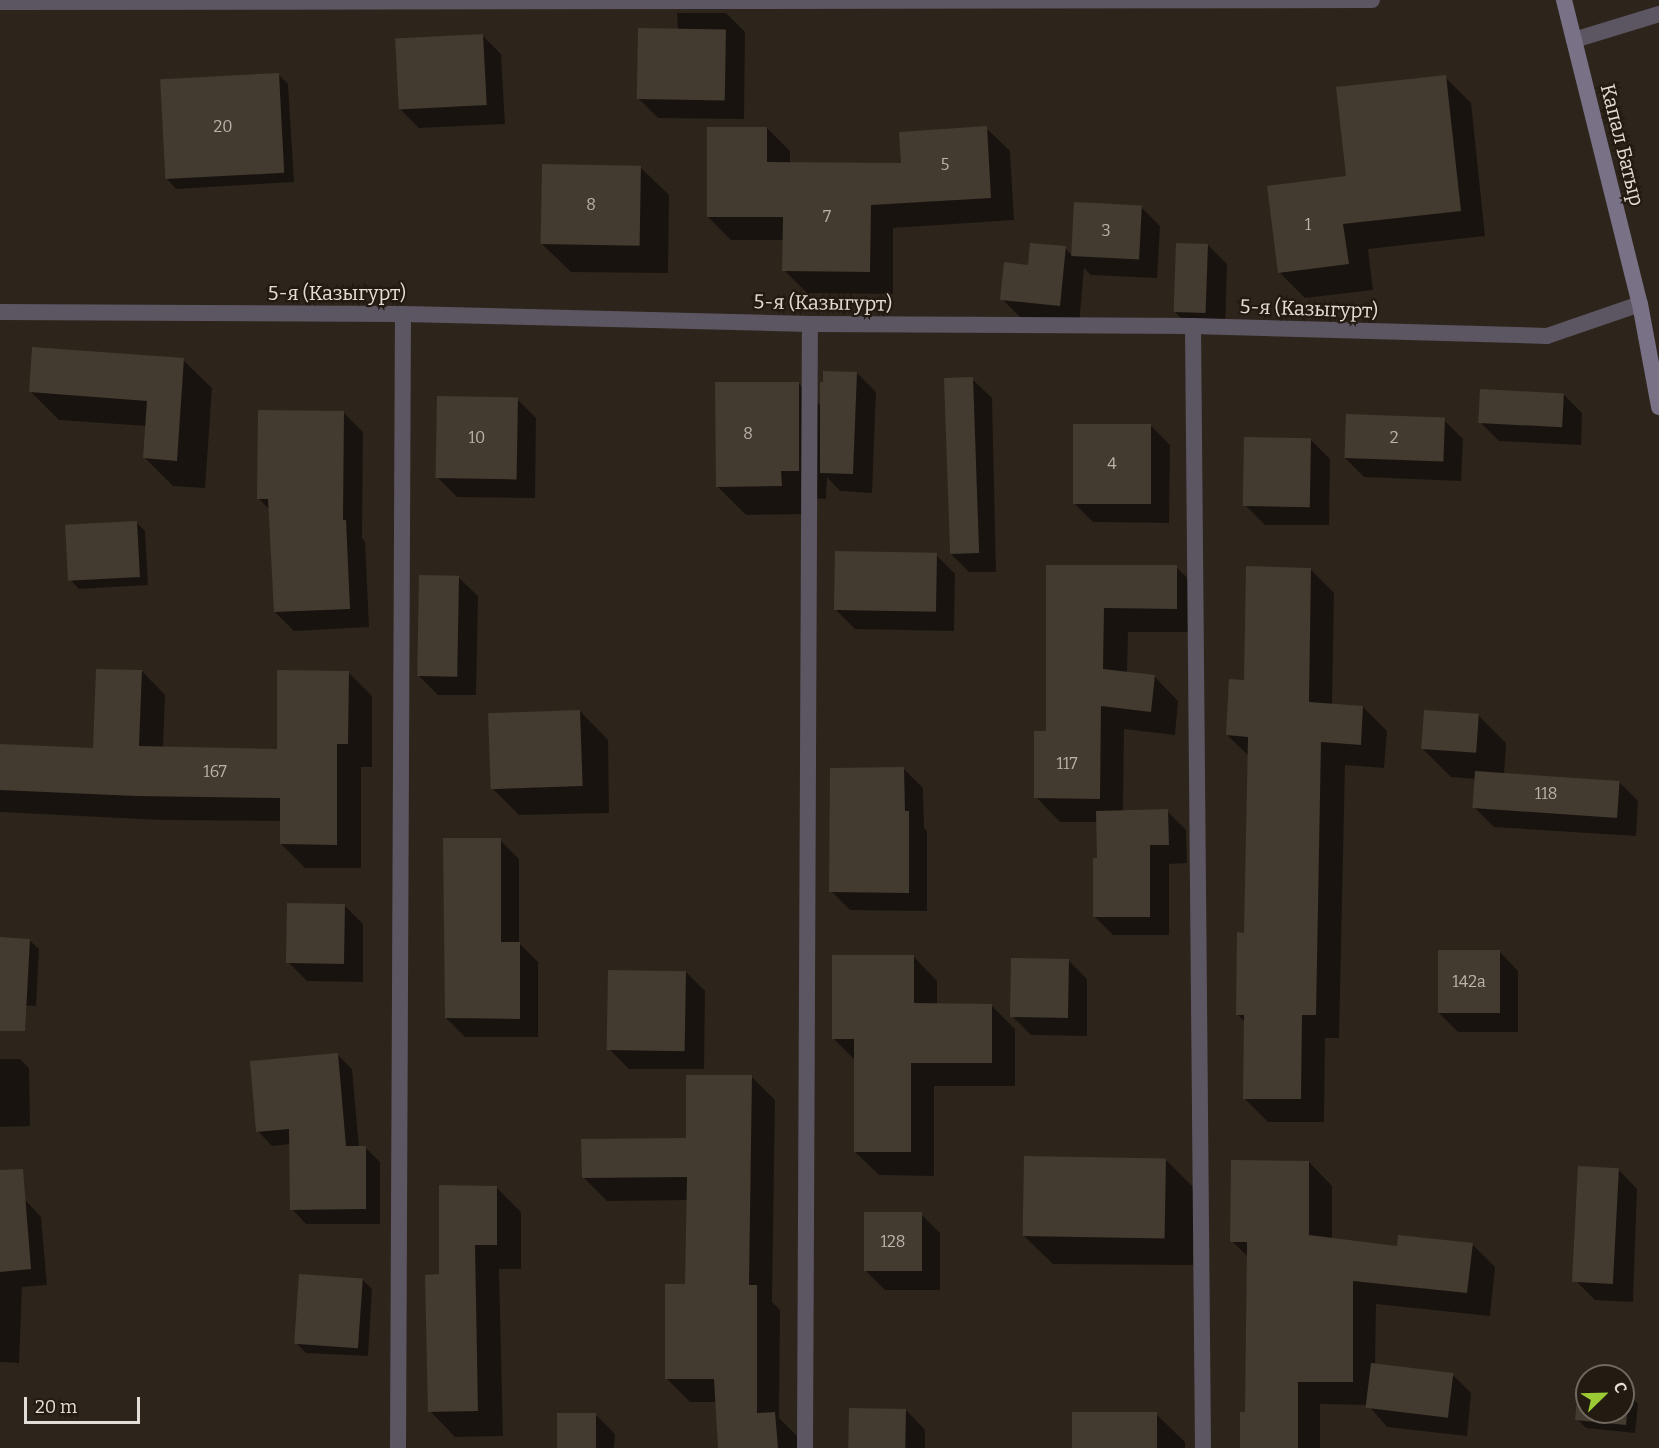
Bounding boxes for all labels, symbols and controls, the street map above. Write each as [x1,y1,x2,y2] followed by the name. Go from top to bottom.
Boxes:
[1595,82,1649,208] street label: Капал Батыр
[214,117,232,137] house number: 20
[941,155,949,175] house number: 5
[586,195,596,215] house number: 8
[823,207,831,227] house number: 7
[1305,215,1311,235] house number: 1
[1101,221,1111,241] house number: 3
[268,281,406,305] street label: 5-я (Казыгурт)
[754,290,892,316] street label: 5-я (Казыгурт)
[1239,295,1379,323] street label: 5-я (Казыгурт)
[743,424,753,444] house number: 8
[469,428,485,448] house number: 10
[1390,428,1398,448] house number: 2
[1107,454,1117,474] house number: 4
[1057,754,1077,774] house number: 117
[203,762,227,782] house number: 167
[1535,784,1557,804] house number: 118
[1452,972,1486,992] house number: 142а
[881,1232,905,1252] house number: 128
[1575,1364,1635,1424] north arrow
[1609,1379,1631,1396] text: С
[27,1385,142,1423] scale bar
[35,1396,77,1418] text: 20 m

